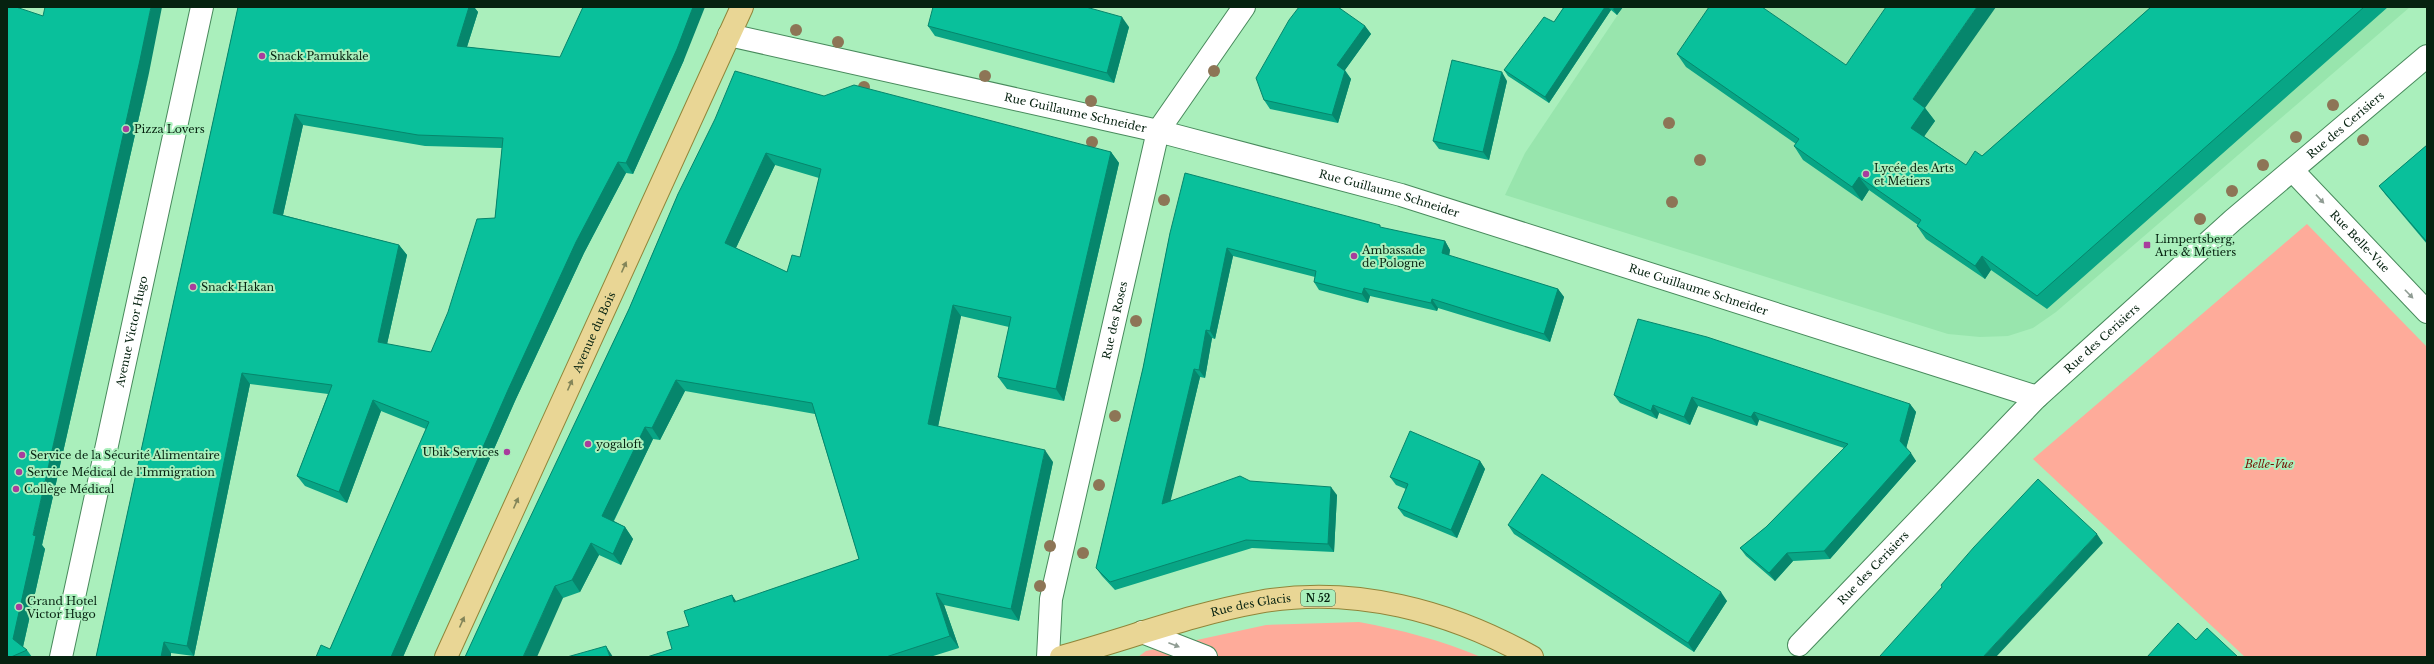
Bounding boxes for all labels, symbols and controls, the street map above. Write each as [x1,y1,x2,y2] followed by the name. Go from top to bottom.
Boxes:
[270,49,369,63] place label: Snack Pamukkale
[257,51,267,61] marker: Snack Pamukkale
[2304,88,2387,162] street label: Rue des Cerisiers
[1003,90,1149,135] street label: Rue Guillaume Schneider
[134,122,205,136] place label: Pizza Lovers
[121,124,131,134] marker: Pizza Lovers
[1874,161,1954,188] place label: Lycée des Arts et Métiers
[1317,167,1462,220] street label: Rue Guillaume Schneider
[1861,169,1871,179] marker: Lycée des Arts et Métiers
[2315,195,2324,204] one-way arrow
[2327,207,2393,275] street label: Rue Belle-Vue
[2154,232,2236,259] place label: Limpertsberg, Arts & Métiers
[2142,240,2152,250] marker: Limpertsberg, Arts & Métiers
[1361,243,1425,270] place label: Ambassade de Pologne
[1349,251,1359,261] marker: Ambassade de Pologne
[621,261,627,272] one-way arrow
[1627,261,1771,318] street label: Rue Guillaume Schneider
[113,275,150,389] street label: Avenue Victor Hugo
[201,280,275,294] place label: Snack Hakan
[1099,280,1130,361] street label: Rue des Roses
[188,282,198,292] marker: Snack Hakan
[569,289,618,376] street label: Avenue du Bois
[2405,289,2414,299] one-way arrow
[2061,301,2142,376] street label: Rue des Cerisiers
[567,379,573,390] one-way arrow
[596,437,643,451] place label: yogaloft
[583,439,593,449] marker: yogaloft
[422,445,499,459] place label: Ubik Services
[502,447,512,457] marker: Ubik Services
[30,448,220,462] place label: Service de la Sécurité Alimentaire
[17,450,27,460] marker: Service de la Sécurité Alimentaire
[2244,457,2293,471] park label: Belle-Vue
[27,465,215,479] place label: Service Médical de l'Immigration
[14,467,24,477] marker: Service Médical de l'Immigration
[24,482,115,496] place label: Collège Médical
[11,484,21,494] marker: Collège Médical
[513,498,519,509] one-way arrow
[1834,528,1912,608] street label: Rue des Cerisiers
[1301,590,1335,606] road number: N 52
[1209,591,1291,619] street label: Rue des Glacis
[26,594,98,621] place label: Grand Hotel Victor Hugo
[14,602,24,612] marker: Grand Hotel Victor Hugo
[459,616,465,627] one-way arrow
[1168,642,1180,648] one-way arrow

